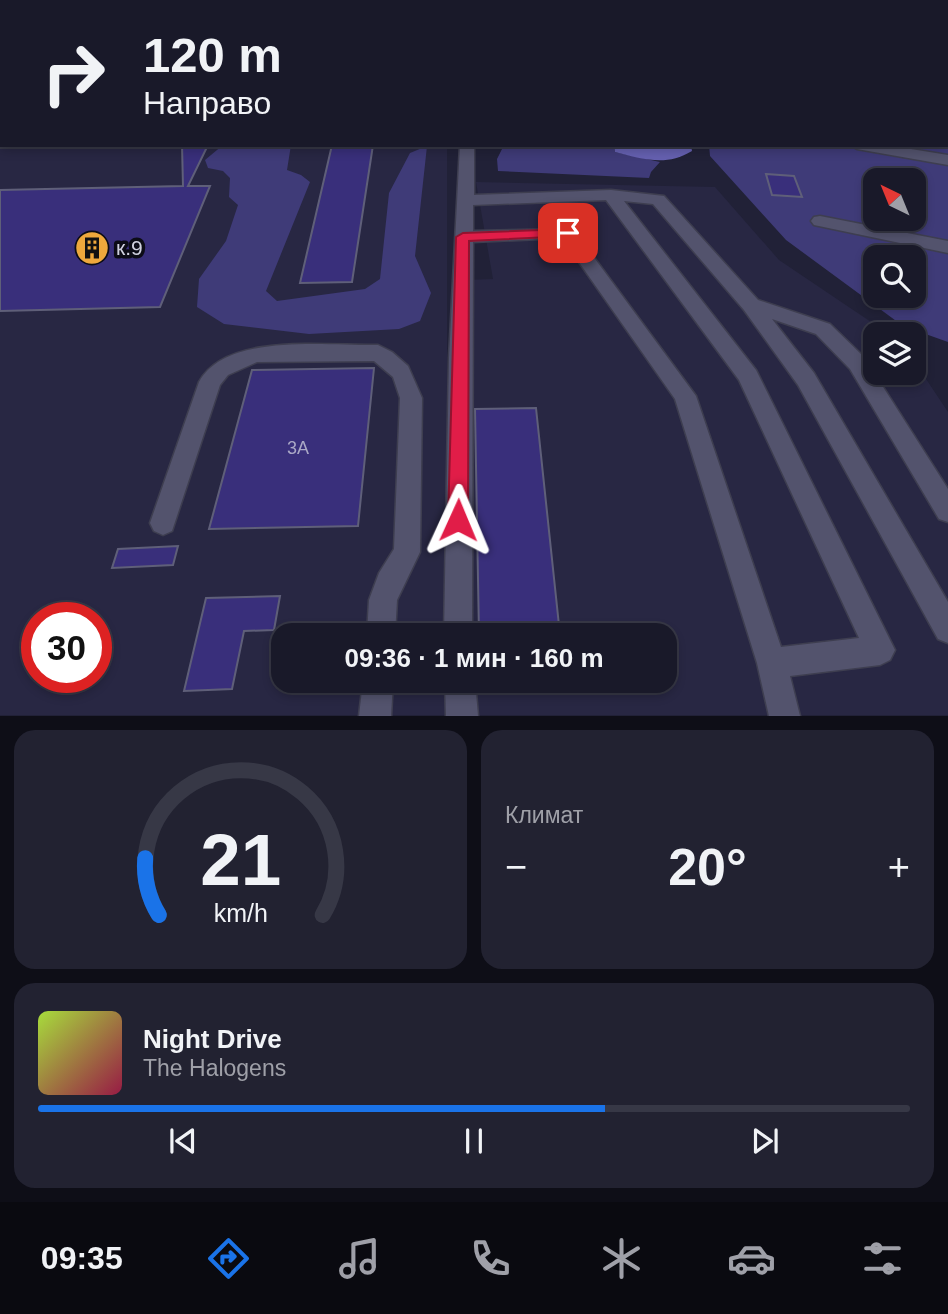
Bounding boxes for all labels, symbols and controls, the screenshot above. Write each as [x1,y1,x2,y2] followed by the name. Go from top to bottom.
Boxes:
[28,28,119,119] icon: right
[143,28,282,82] text: 120 m
[143,85,271,121] text: Направо
[863,168,926,231] north arrow
[863,168,926,385] map controls
[538,203,598,263] pin
[549,214,587,252] icon: arrive
[73,229,111,267] building icon: к.9
[116,236,143,259] place label: к.9
[863,245,926,308] button: search
[863,322,926,385] button: layers
[287,438,309,458] house number: 3А
[421,483,495,557] position arrow
[21,602,112,693] speed limit sign: 30
[344,643,604,673] text: 09:36 · 1 мин · 160 m
[505,802,583,828] text: Климат
[200,820,281,901] text: 21
[668,838,747,896] text: 20°
[505,846,527,888] text: −
[888,846,910,888] text: +
[213,899,268,927] text: km/h
[143,1024,282,1054] text: Night Drive
[143,1055,286,1081] text: The Halogens
[164,1122,202,1160] icon: previous
[455,1122,493,1160] icon: pause
[746,1122,784,1160] icon: next
[204,1234,253,1283] icon: directions
[335,1234,384,1283] icon: music
[466,1234,515,1283] icon: phone
[597,1234,646,1283] icon: climate
[727,1234,776,1283] icon: car
[858,1234,907,1283] icon: filters
[41,1240,123,1276] text: 09:35

